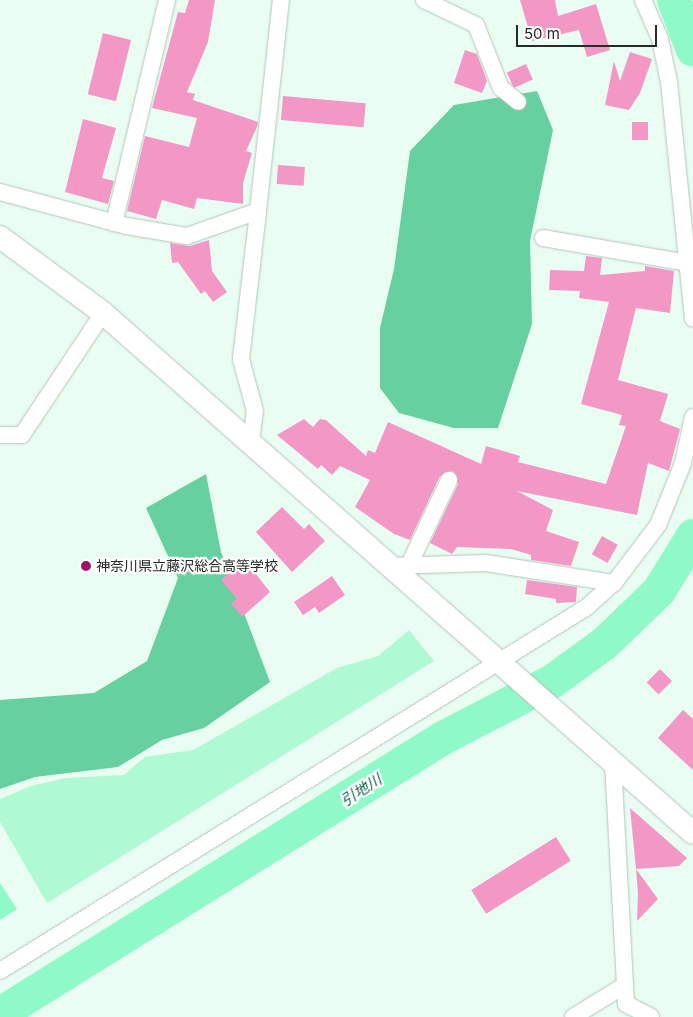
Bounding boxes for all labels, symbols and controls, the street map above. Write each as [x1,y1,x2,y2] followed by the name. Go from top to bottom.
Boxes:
[518,15,659,47] scale bar
[524,24,560,43] text: 50 m
[96,558,278,574] place label: 神奈川県立藤沢総合高等学校
[80,560,92,572] marker: 神奈川県立藤沢総合高等学校
[337,770,385,810] water label: 引地川

